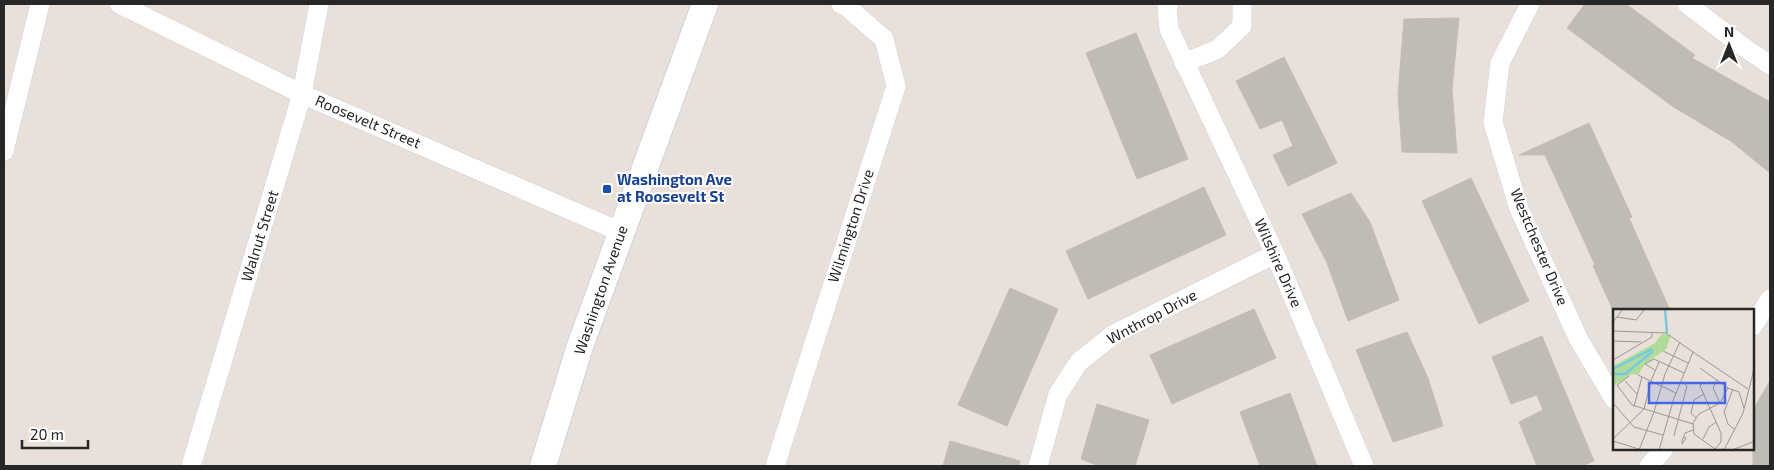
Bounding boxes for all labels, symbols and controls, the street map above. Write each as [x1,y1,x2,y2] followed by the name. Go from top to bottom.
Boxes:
[1704,20,1754,70] north arrow
[1724,23,1734,40] text: N
[313,91,424,152] street label: Roosevelt Street
[823,167,877,285] street label: Wilmington Drive
[617,170,732,205] place label: Washington Ave at Roosevelt St
[601,183,613,195] marker: Washington Ave at Roosevelt St
[1507,185,1573,308] street label: Westchester Drive
[237,188,282,284] street label: Walnut Street
[1251,215,1307,310] street label: Wilshire Drive
[569,223,631,357] street label: Washington Avenue
[1104,285,1200,347] street label: Wnthrop Drive
[1613,309,1754,450] inset map
[22,418,89,450] scale bar
[30,425,64,443] text: 20 m

